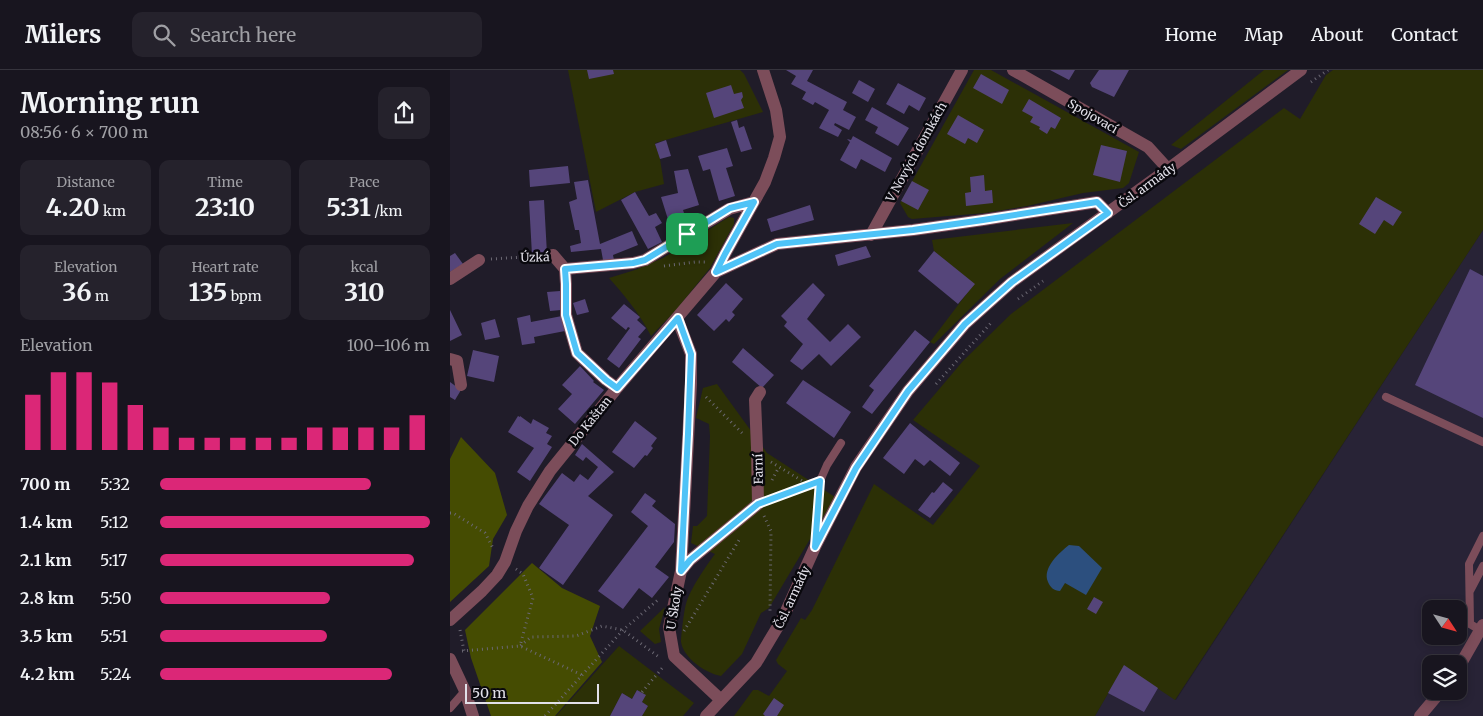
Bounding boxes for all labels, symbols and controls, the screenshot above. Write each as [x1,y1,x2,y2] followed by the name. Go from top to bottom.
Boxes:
[132,12,482,57] search box
[25,19,102,50] text: Milers
[150,21,178,49] icon: search
[190,23,296,47] text: Search here
[1165,23,1217,46] text: Home
[1245,23,1283,46] text: Map
[1311,23,1363,46] text: About
[1391,23,1458,46] text: Contact
[20,85,199,121] text: Morning run
[378,87,430,139] button: share
[1065,96,1122,137] street label: Spojovací
[882,99,950,205] street label: V Nových domkách
[20,122,148,142] text: 08:56 · 6 × 700 m
[1115,158,1179,211] street label: Čsl. armády
[56,173,115,191] text: Distance
[207,173,243,191] text: Time
[349,173,380,191] text: Pace
[46,191,100,223] text: 4.20
[195,191,255,223] text: 23:10
[326,191,371,223] text: 5:31
[100,202,126,220] text: km
[371,202,402,220] text: /km
[666,213,708,255] pin
[673,220,701,248] icon: arrive
[520,249,550,265] street label: Úzká
[54,258,117,276] text: Elevation
[191,258,258,276] text: Heart rate
[351,258,378,276] text: kcal
[62,276,92,308] text: 36
[188,276,227,308] text: 135
[344,276,385,308] text: 310
[92,287,109,305] text: m
[227,287,262,305] text: bpm
[20,335,93,355] text: Elevation
[347,335,430,355] text: 100–106 m
[566,393,614,449] street label: Do Kaštan
[750,453,766,484] street label: Farní
[20,474,70,494] text: 700 m
[100,474,130,494] text: 5:32
[20,512,72,532] text: 1.4 km
[100,512,128,532] text: 5:12
[20,550,71,570] text: 2.1 km
[100,550,127,570] text: 5:17
[770,563,813,631] street label: Čsl. armády
[662,585,685,631] street label: U Školy
[20,588,74,608] text: 2.8 km
[100,588,131,608] text: 5:50
[1422,600,1468,645] north arrow
[1422,600,1467,700] map controls
[20,626,73,646] text: 3.5 km
[100,626,128,646] text: 5:51
[1422,655,1467,700] button: layers
[20,664,75,684] text: 4.2 km
[100,664,131,684] text: 5:24
[465,681,599,704] scale bar
[472,684,506,702] text: 50 m

